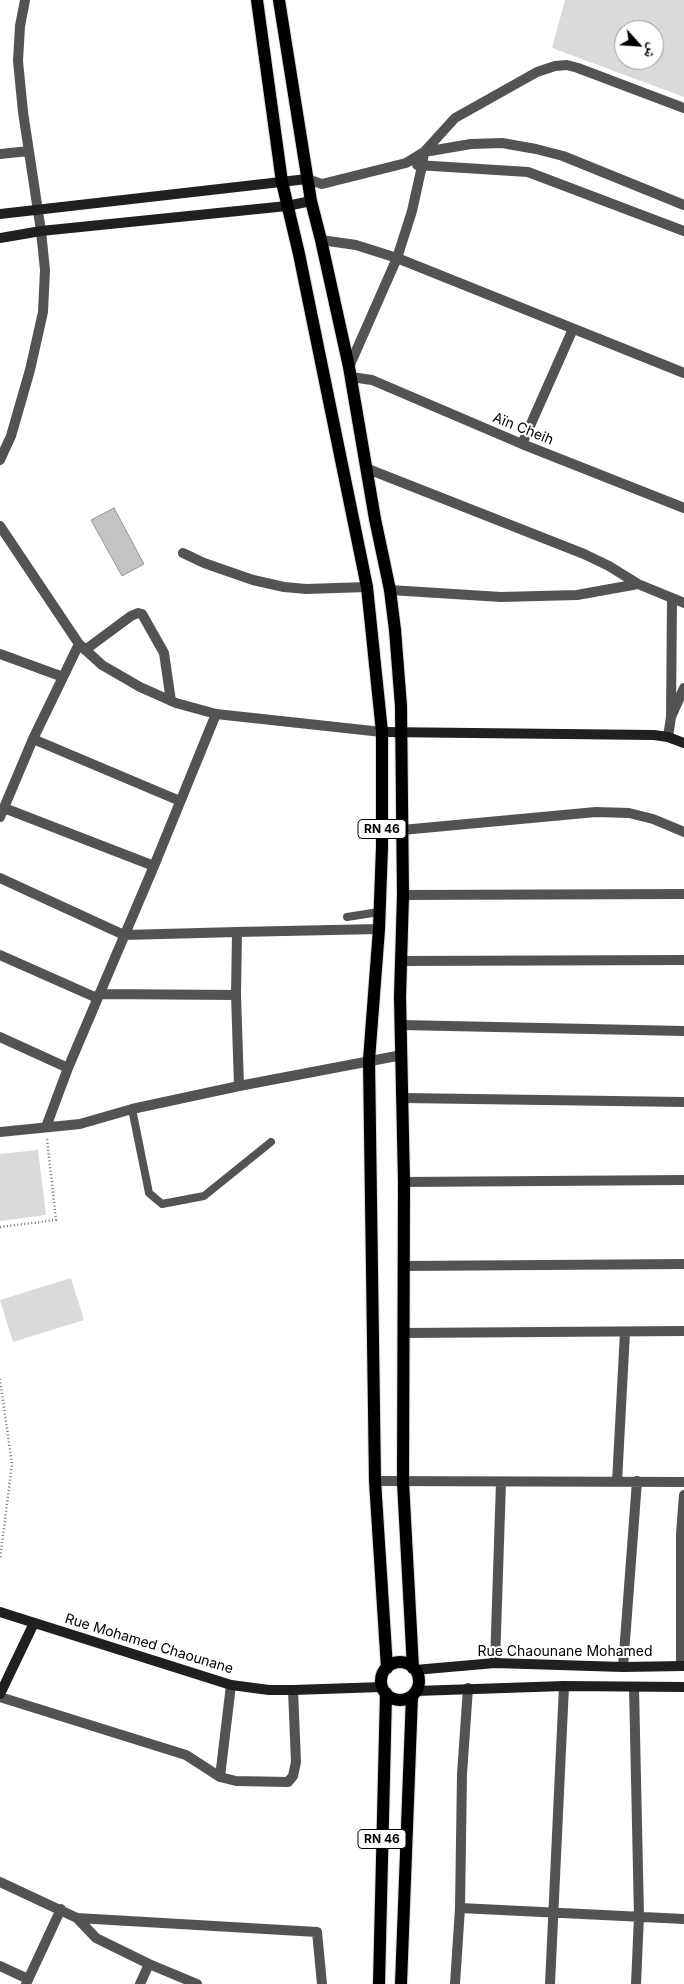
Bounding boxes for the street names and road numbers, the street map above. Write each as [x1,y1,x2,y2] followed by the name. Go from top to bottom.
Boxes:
[490,409,556,449] street label: Aïn Cheih
[358,820,406,839] road number: RN 46
[63,1610,235,1678] street label: Rue Mohamed Chaounane
[477,1644,653,1660] street label: Rue Chaounane Mohamed
[358,1830,406,1848] road number: RN 46

